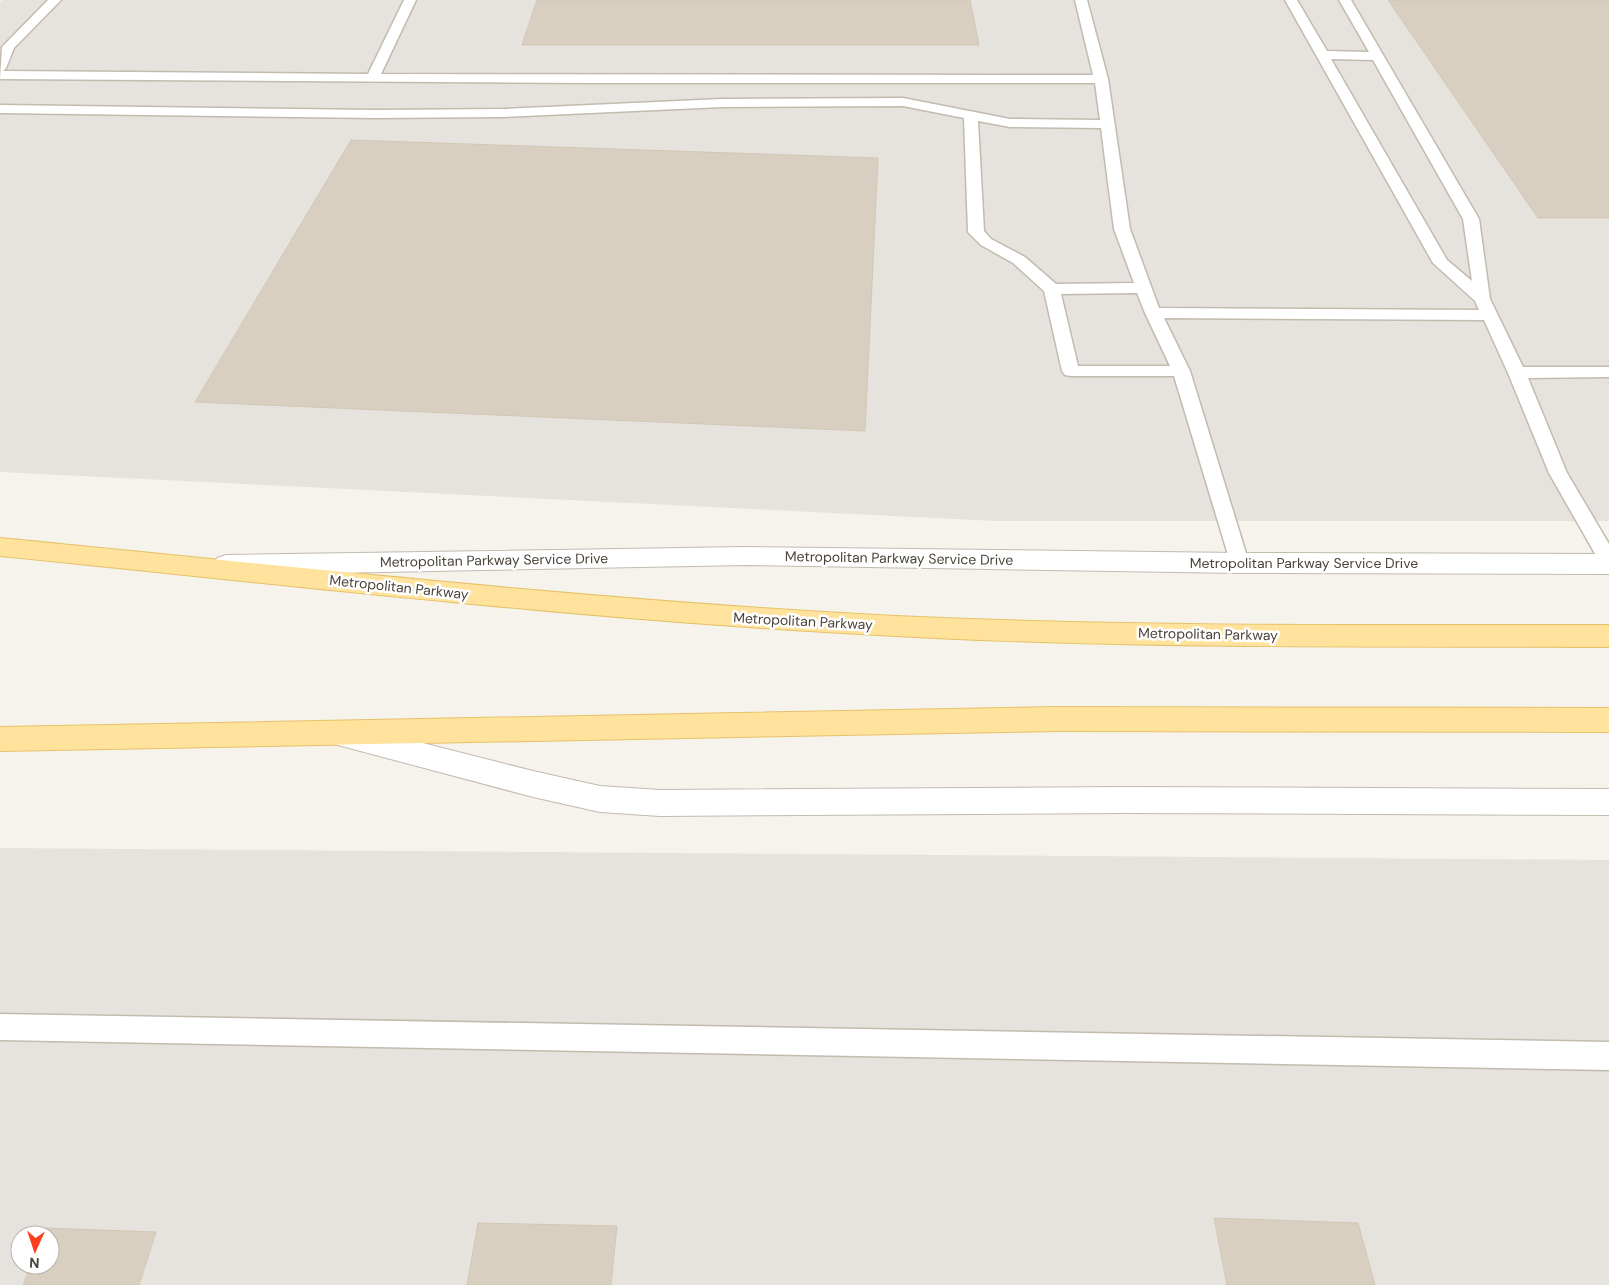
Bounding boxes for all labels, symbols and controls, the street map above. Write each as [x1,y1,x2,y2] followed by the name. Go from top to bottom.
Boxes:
[785,547,1013,569] street label: Metropolitan Parkway Service Drive
[380,549,608,571] street label: Metropolitan Parkway Service Drive
[1190,554,1418,572] street label: Metropolitan Parkway Service Drive
[329,571,470,603] street label: Metropolitan Parkway
[733,608,874,634] street label: Metropolitan Parkway
[1138,624,1278,644] street label: Metropolitan Parkway
[10,1225,60,1275] north arrow
[29,1254,40,1272] text: N

